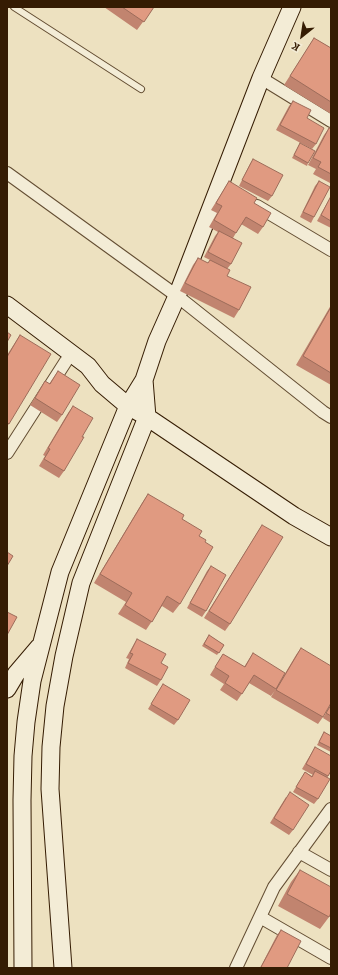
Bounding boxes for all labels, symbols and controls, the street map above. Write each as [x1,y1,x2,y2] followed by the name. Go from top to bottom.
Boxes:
[282,16,322,56] north arrow
[289,39,303,55] text: K

